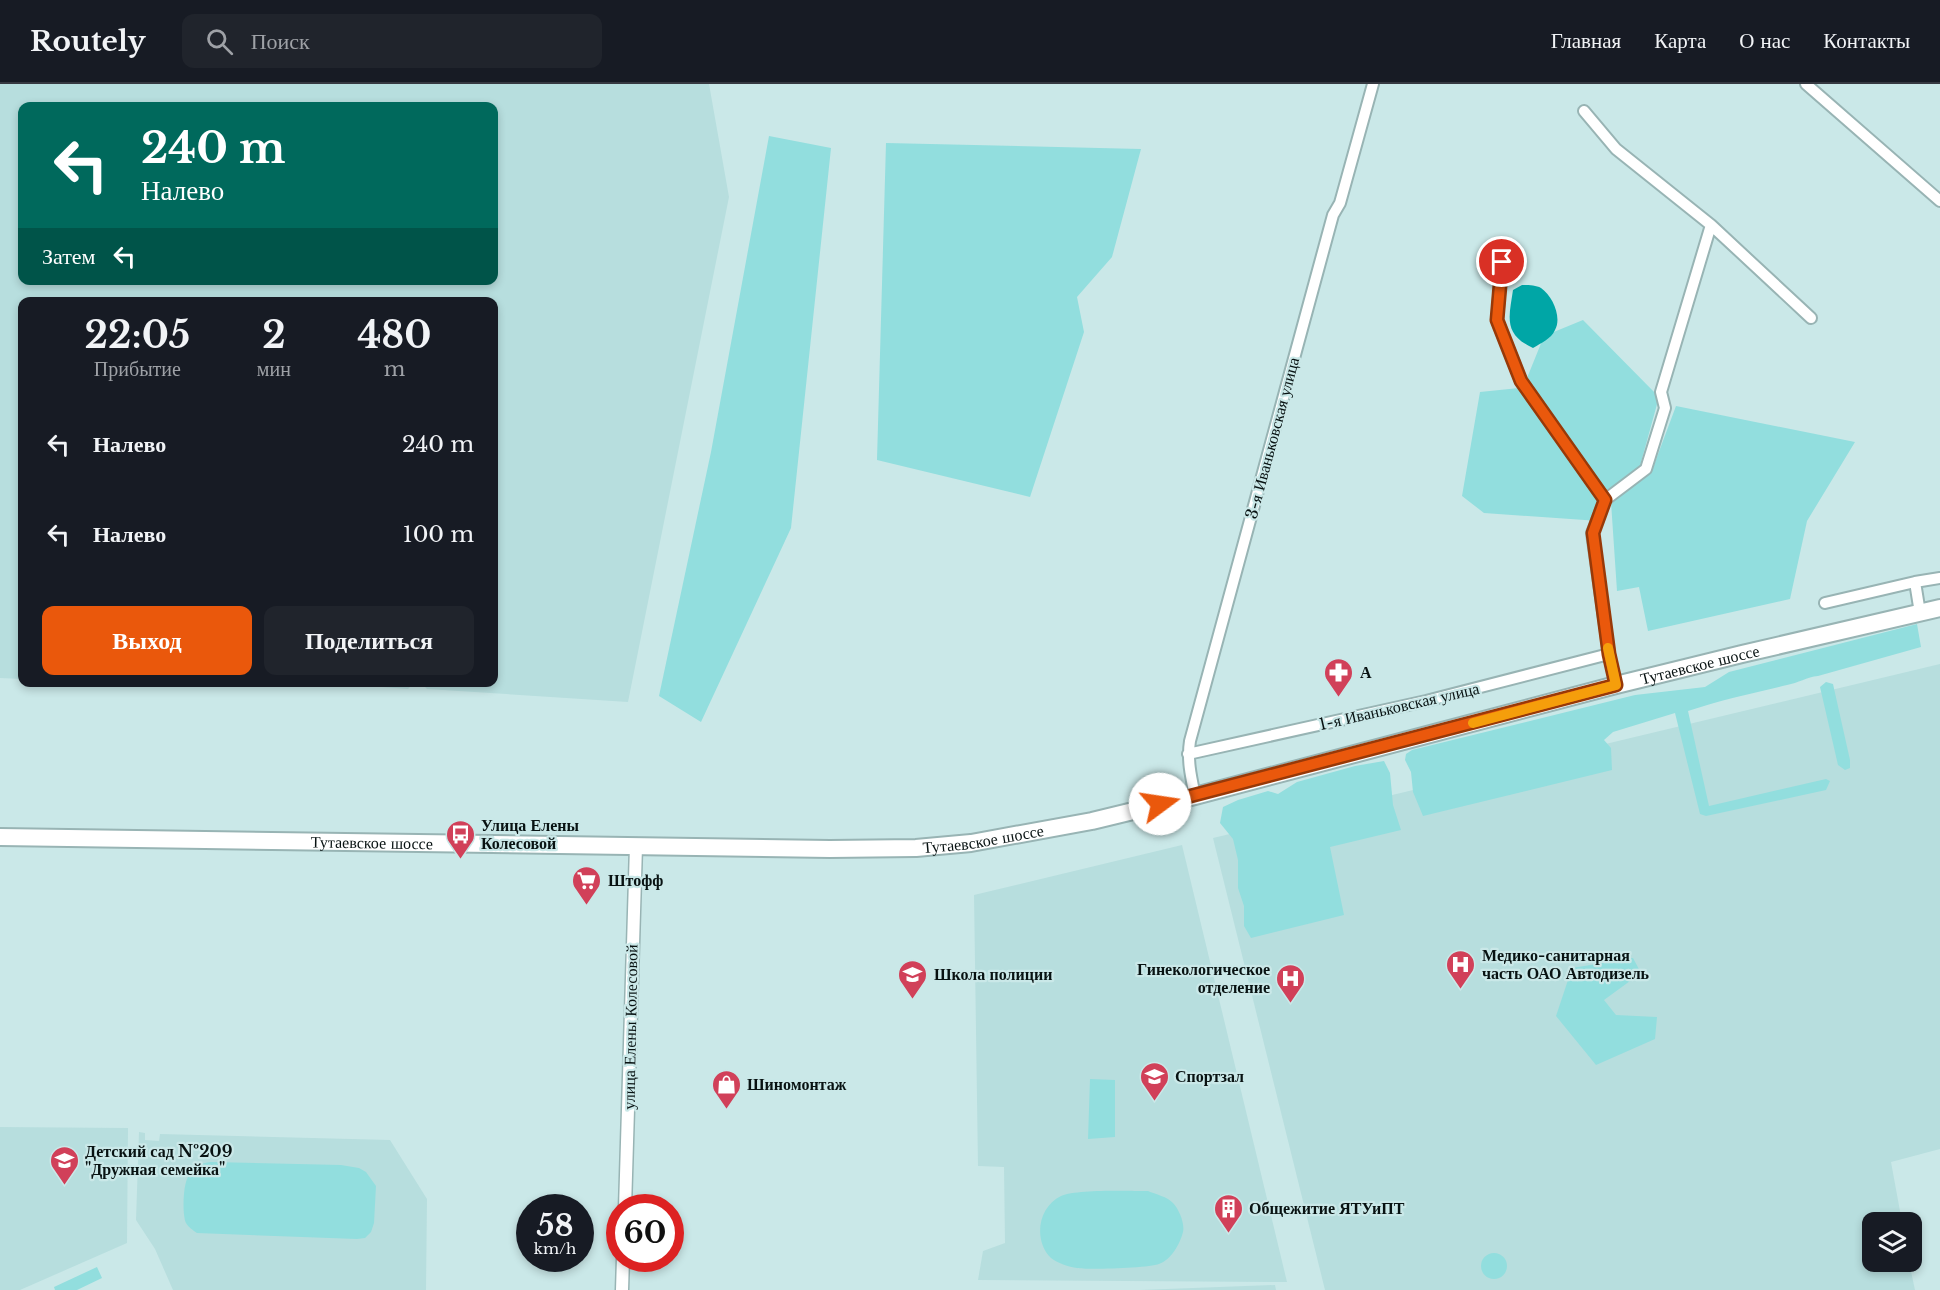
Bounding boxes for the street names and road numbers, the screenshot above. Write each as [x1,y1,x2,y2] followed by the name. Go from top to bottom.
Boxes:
[1241,355,1303,521] street label: 3-я Иваньковская улица
[1638,640,1761,689] street label: Тутаевское шоссе
[1317,678,1481,734] street label: 1-я Иваньковская улица
[922,820,1045,857] street label: Тутаевское шоссе
[311,831,433,853] street label: Тутаевское шоссе
[619,944,641,1110] street label: улица Елены Колесовой

